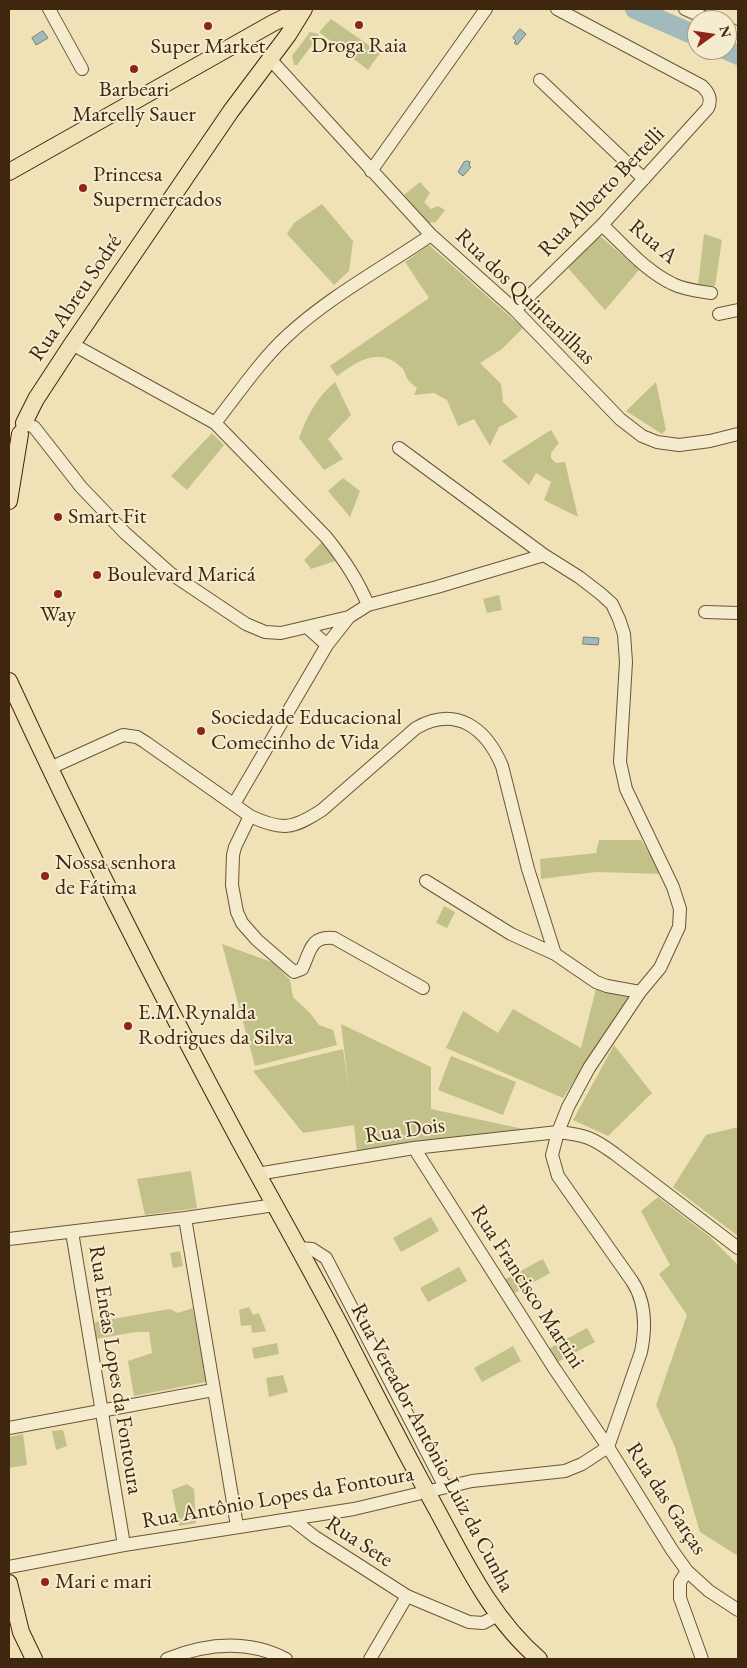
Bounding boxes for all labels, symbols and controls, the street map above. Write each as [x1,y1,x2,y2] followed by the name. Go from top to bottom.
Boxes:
[687,10,737,60] north arrow
[353,19,365,31] marker: Droga Raia
[202,20,214,32] marker: Super Market
[715,24,736,39] text: N
[311,33,407,59] place label: Droga Raia
[151,34,265,60] place label: Super Market
[128,63,140,75] marker: Barbeari Marcelly Sauer
[72,77,196,128] place label: Barbeari Marcelly Sauer
[533,121,671,263] street label: Rua Alberto Bertelli
[93,162,222,214] place label: Princesa Supermercados
[77,182,89,194] marker: Princesa Supermercados
[623,214,683,270] street label: Rua A
[449,223,601,371] street label: Rua dos Quintanilhas
[24,230,128,366] street label: Rua Abreu Sodré
[68,504,146,530] place label: Smart Fit
[52,511,64,523] marker: Smart Fit
[107,562,256,588] place label: Boulevard Maricá
[91,569,103,581] marker: Boulevard Maricá
[52,588,64,600] marker: Way
[40,602,76,628] place label: Way
[211,705,402,756] place label: Sociedade Educacional Comecinho de Vida
[195,725,207,737] marker: Sociedade Educacional Comecinho de Vida
[55,850,176,901] place label: Nossa senhora de Fátima
[39,870,51,882] marker: Nossa senhora de Fátima
[138,1000,293,1052] place label: E.M. Rynalda Rodrigues da Silva
[122,1020,134,1032] marker: E.M. Rynalda Rodrigues da Silva
[363,1112,447,1150] street label: Rua Dois
[464,1200,590,1374] street label: Rua Francisco Martini
[82,1244,148,1496] street label: Rua Enéas Lopes da Fontoura
[345,1299,519,1597] street label: Rua Vereador Antônio Luiz da Cunha
[620,1438,712,1560] street label: Rua das Garças
[140,1461,416,1535] street label: Rua Antônio Lopes da Fontoura
[320,1511,398,1573] street label: Rua Sete
[55,1569,152,1595] place label: Mari e mari
[39,1576,51,1588] marker: Mari e mari

